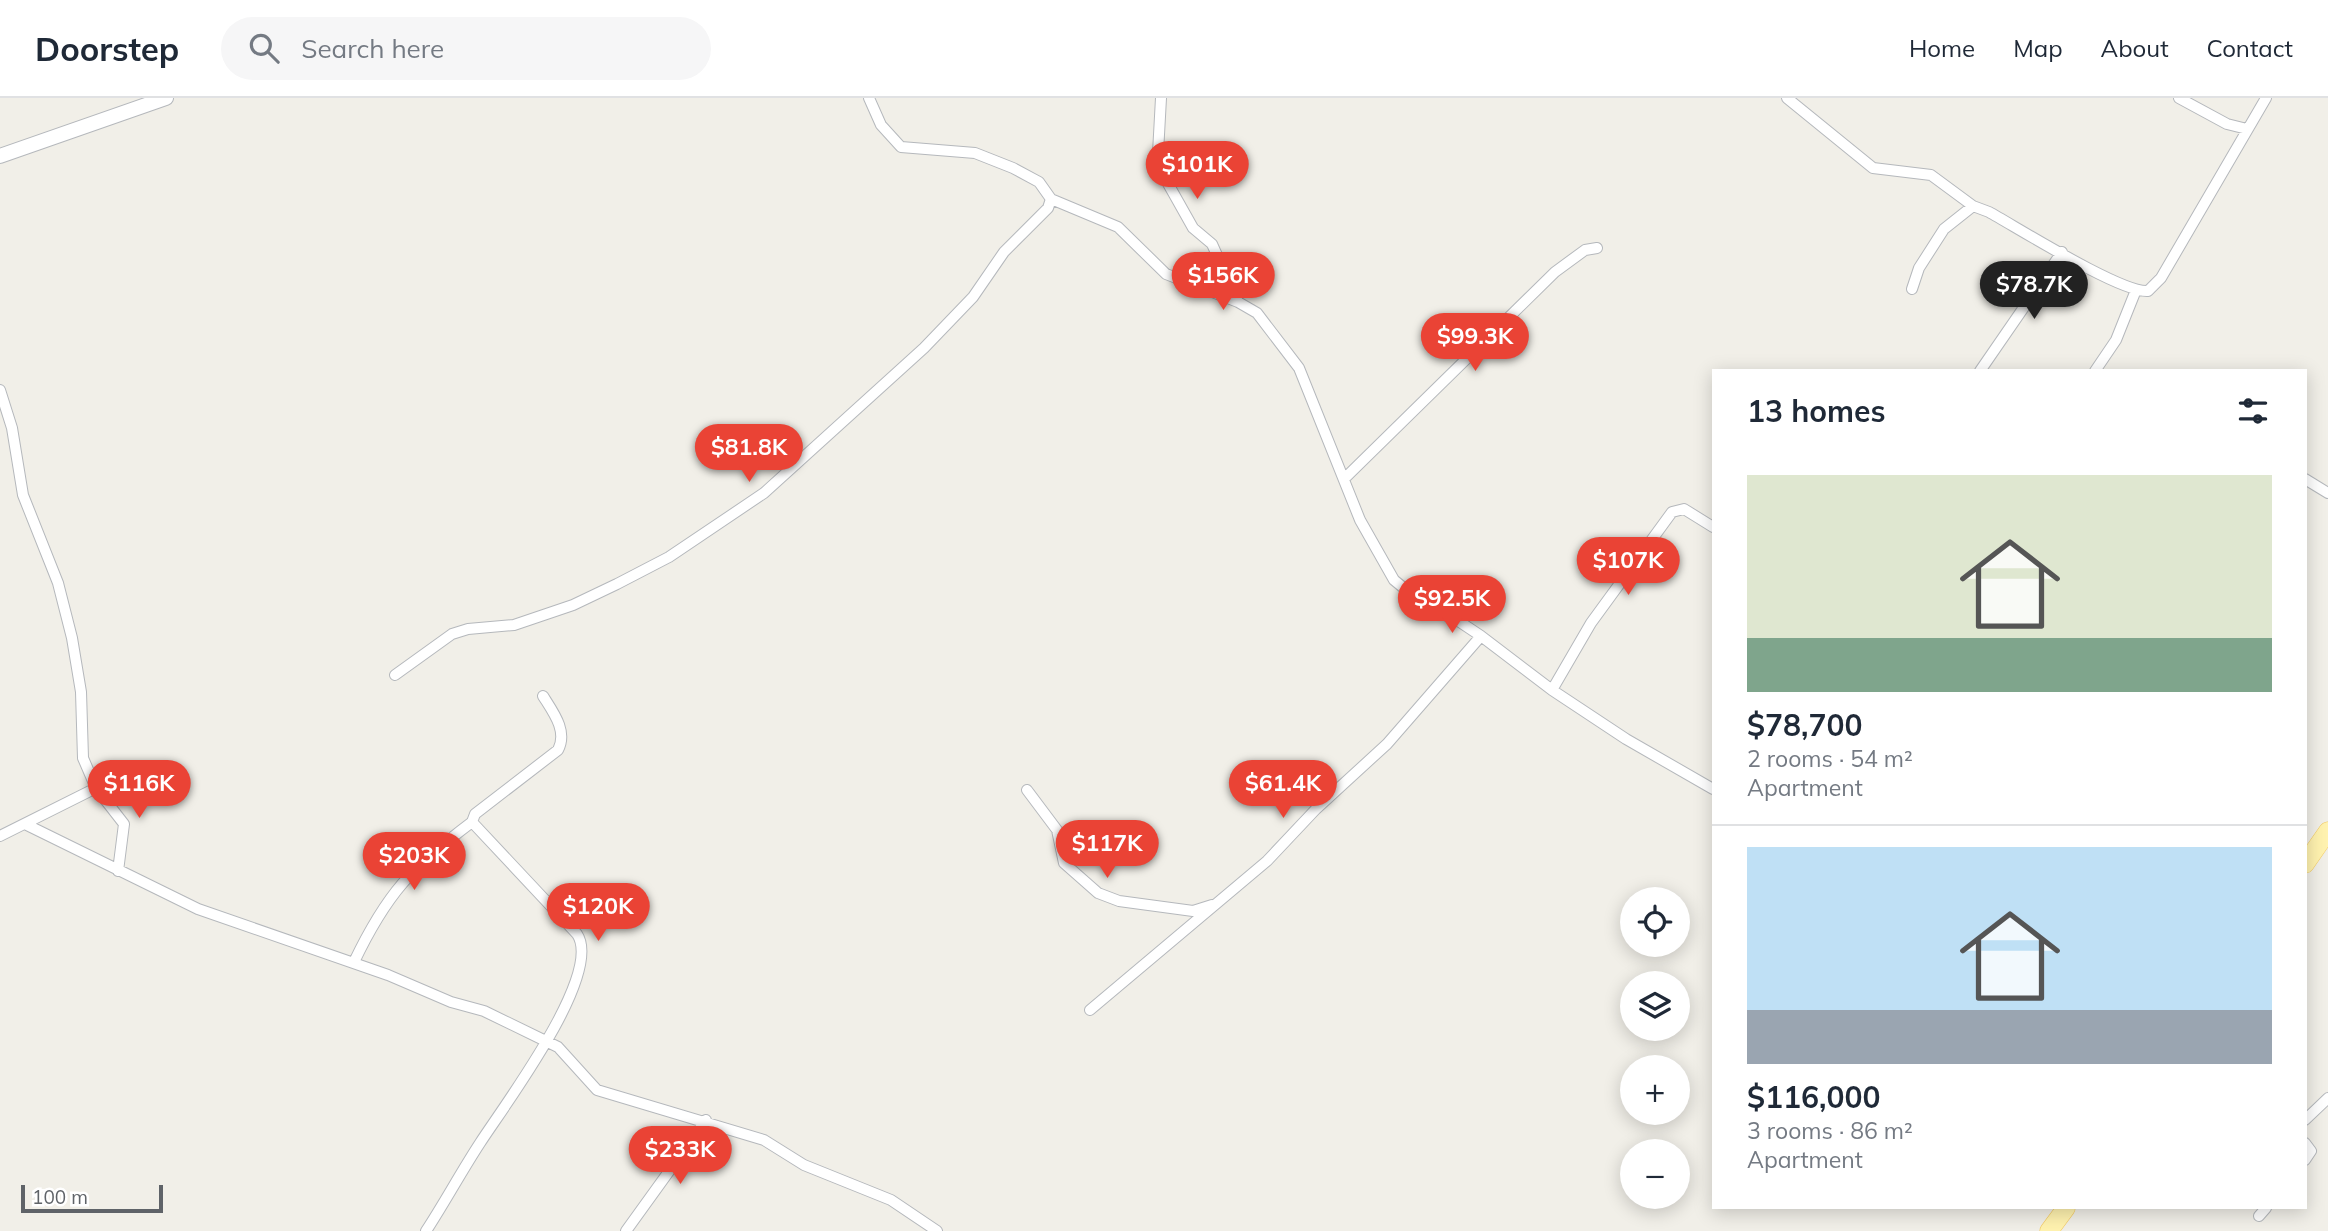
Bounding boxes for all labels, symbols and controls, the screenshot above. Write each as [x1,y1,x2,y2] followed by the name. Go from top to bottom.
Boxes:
[221,17,711,80] search box
[35,28,179,69] text: Doorstep
[245,29,283,67] icon: search
[301,32,444,65] text: Search here
[1909,33,1975,63] text: Home
[2013,33,2063,63] text: Map
[2101,33,2169,63] text: About
[2207,33,2293,63] text: Contact
[1148,141,1246,201] pin: $101K
[1162,149,1232,178] text: $101K
[1174,252,1272,312] pin: $156K
[1188,260,1258,289] text: $156K
[1977,262,2091,321] pin: $78.7K
[1996,269,2072,298] text: $78.7K
[1418,314,1532,373] pin: $99.3K
[1437,321,1513,350] text: $99.3K
[1747,392,1886,430] text: 13 homes
[2234,392,2272,430] icon: filters
[692,424,806,484] pin: $81.8K
[711,432,787,461] text: $81.8K
[1947,521,2073,647] icon: home
[1579,538,1677,597] pin: $107K
[1593,545,1663,574] text: $107K
[1395,575,1509,635] pin: $92.5K
[1414,583,1490,612] text: $92.5K
[1747,706,1862,744] text: $78,700
[1747,744,1913,773] text: 2 rooms · 54 m²
[90,760,188,820] pin: $116K
[1226,760,1340,820] pin: $61.4K
[104,768,174,797] text: $116K
[1245,768,1321,797] text: $61.4K
[1747,773,1863,802] text: Apartment
[1058,820,1156,880] pin: $117K
[1072,828,1142,857] text: $117K
[365,832,463,892] pin: $203K
[379,840,449,869] text: $203K
[549,884,647,943] pin: $120K
[1620,887,1690,1209] map controls
[1620,887,1690,957] button: locate
[563,891,633,920] text: $120K
[1947,893,2073,1019] icon: home
[1620,971,1690,1041] button: layers
[1620,1055,1690,1125] button: +
[1747,1078,1880,1116] text: $116,000
[1747,1116,1913,1145] text: 3 rooms · 86 m²
[631,1126,729,1186] pin: $233K
[645,1134,715,1163] text: $233K
[1620,1139,1690,1209] button: −
[1747,1145,1863,1174] text: Apartment
[21,1182,163,1214] scale bar
[32,1185,88,1209] text: 100 m

